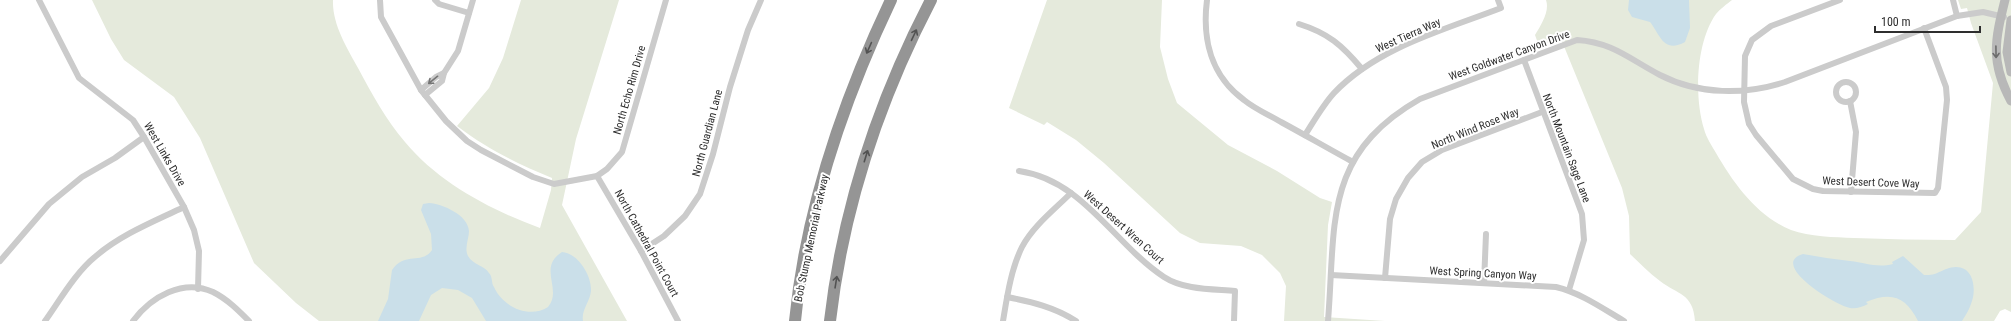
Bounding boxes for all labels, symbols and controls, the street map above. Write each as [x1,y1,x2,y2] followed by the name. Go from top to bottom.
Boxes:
[1875,8,1980,34] scale bar
[1374,15,1443,56] street label: West Tierra Way
[1881,15,1911,29] text: 100 m
[1447,28,1571,83] street label: West Goldwater Canyon Drive
[911,30,918,42] one-way arrow
[865,42,872,54] one-way arrow
[611,44,648,136] street label: North Echo Rim Drive
[1992,45,2000,58] one-way arrow
[428,76,438,85] one-way arrow
[690,88,725,178] street label: North Guardian Lane
[1540,92,1593,204] street label: North Mountain Sage Lane
[1430,105,1521,152] street label: North Wind Rose Way
[141,120,188,189] street label: West Links Drive
[863,150,870,163] one-way arrow
[792,173,831,303] street label: Bob Stump Memorial Parkway
[1822,174,1920,191] street label: West Desert Cove Way
[612,187,681,299] street label: North Cathedral Point Court
[1081,188,1167,267] street label: West Desert Wren Court
[1429,264,1537,283] street label: West Spring Canyon Way
[832,276,840,289] one-way arrow

